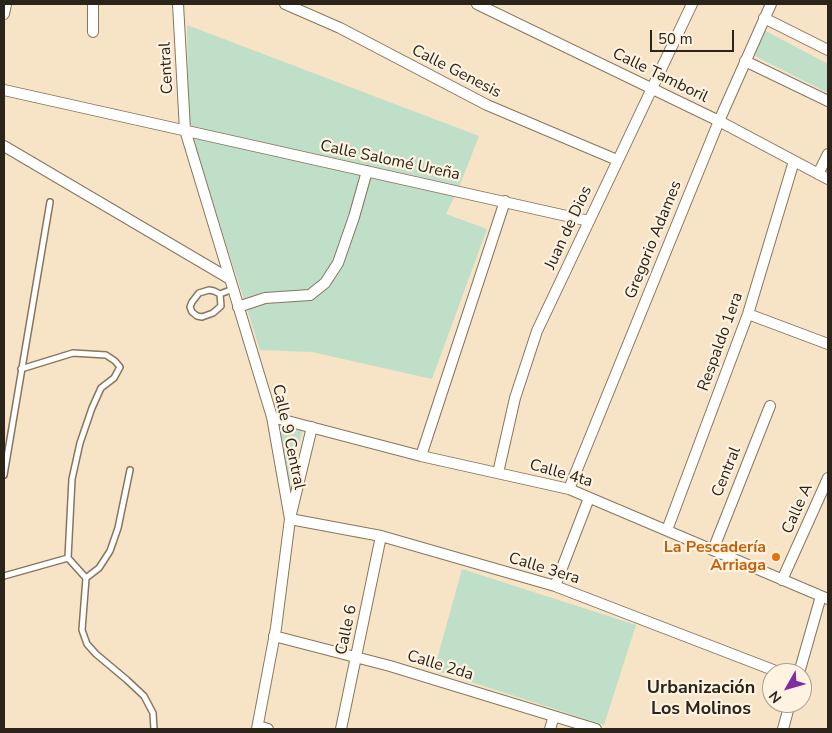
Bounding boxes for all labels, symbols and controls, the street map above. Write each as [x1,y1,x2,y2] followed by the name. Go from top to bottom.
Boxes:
[652,20,736,52] scale bar
[658,29,693,49] text: 50 m
[156,41,178,95] street label: Central
[408,41,504,103] street label: Calle Genesis
[609,45,711,107] street label: Calle Tamboril
[318,137,462,185] street label: Calle Salomé Ureña
[622,178,686,302] street label: Gregorio Adames
[541,183,597,273] street label: Juan de Dios
[694,290,748,394] street label: Respaldo 1era
[267,383,309,491] street label: Calle 9 Central
[708,444,746,500] street label: Central
[527,456,595,492] street label: Calle 4ta
[779,481,817,537] street label: Calle A
[664,538,766,576] place label: La Pescadería Arriaga
[506,549,582,589] street label: Calle 3era
[770,551,782,563] marker: La Pescadería Arriaga
[332,603,362,657] street label: Calle 6
[404,647,476,685] street label: Calle 2da
[762,663,812,713] north arrow
[647,678,755,721] district label: Urbanización Los Molinos
[765,687,786,707] text: N

